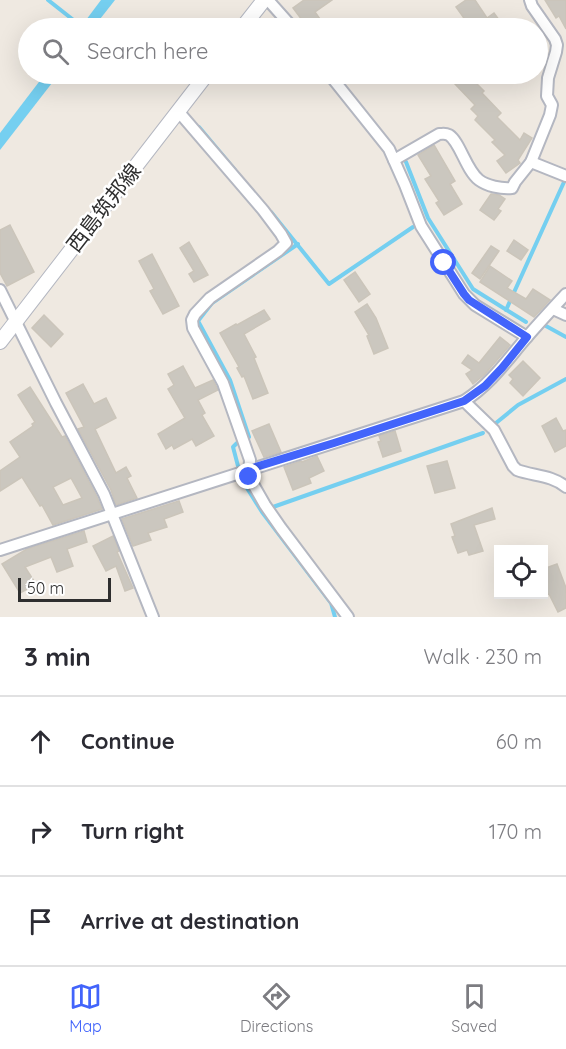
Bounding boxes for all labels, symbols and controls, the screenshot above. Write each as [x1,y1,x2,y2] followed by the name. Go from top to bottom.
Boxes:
[18,18,548,84] search box
[39,35,72,68] icon: search
[87,37,208,65] text: Search here
[61,158,146,257] street label: 西島筑邦線
[430,249,456,275] route start
[235,463,261,489] route end
[494,545,548,599] map controls
[494,545,548,599] button: locate
[18,575,111,602] scale bar
[27,578,64,598] text: 50 m
[24,640,91,673] text: 3 min
[423,644,542,669] text: Walk · 230 m
[24,725,57,758] icon: ahead
[81,727,175,755] text: Continue
[496,729,542,754] text: 60 m
[24,815,57,848] icon: right
[81,817,185,845] text: Turn right
[489,819,542,844] text: 170 m
[24,905,57,938] icon: arrive
[81,907,299,935] text: Arrive at destination
[69,980,102,1036] tab: Map
[240,980,313,1036] tab: Directions
[451,980,497,1036] tab: Saved

